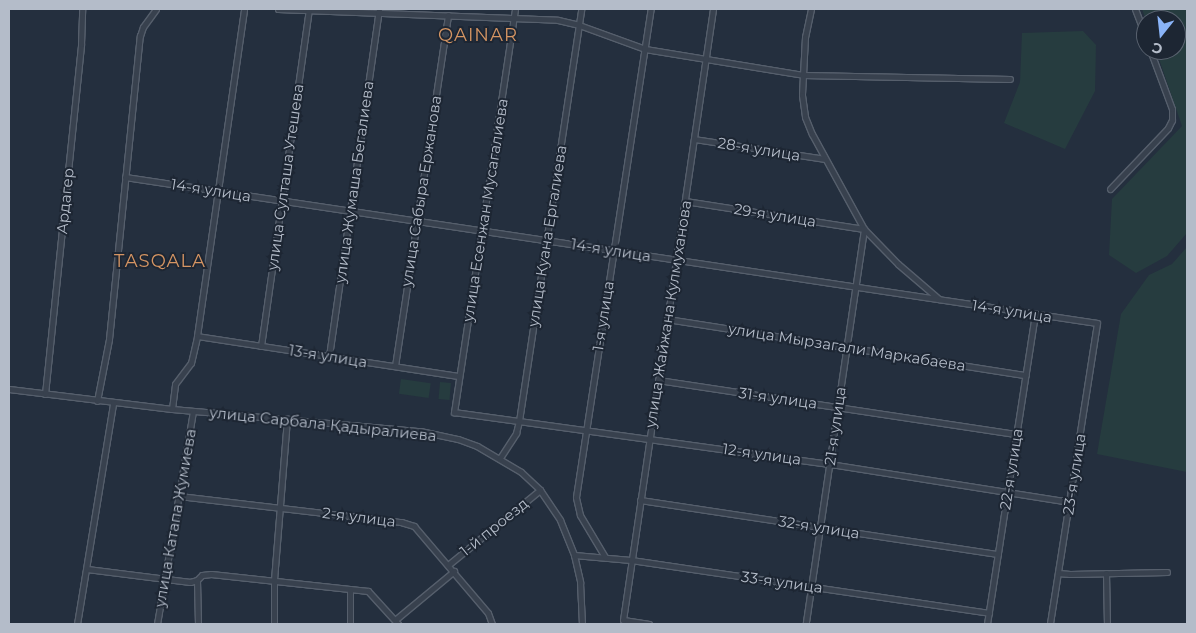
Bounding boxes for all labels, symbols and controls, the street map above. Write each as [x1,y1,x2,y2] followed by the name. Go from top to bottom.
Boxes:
[1136,10,1186,60] north arrow
[437,24,519,46] district label: QAINAR
[1150,38,1165,59] text: С
[331,80,377,284] street label: улица Жумаша Бегалиева
[263,82,307,272] street label: улица Султаша Утешева
[397,94,445,288] street label: улица Сабыра Ержанова
[458,97,512,323] street label: улица Есенжан Мусагалиева
[716,134,802,164] street label: 28-я улица
[524,144,570,328] street label: улица Куана Ергалиева
[53,167,77,235] street label: Ардагер
[170,175,252,205] street label: 14-я улица
[641,199,695,429] street label: улица Жайжана Кулмуханова
[733,200,817,230] street label: 29-я улица
[570,235,652,265] street label: 14-я улица
[113,250,207,272] district label: TASQALA
[589,280,617,352] street label: 1-я улица
[971,296,1053,326] street label: 14-я улица
[727,319,967,375] street label: улица Мырзагали Маркабаева
[288,341,368,371] street label: 13-я улица
[738,384,818,412] street label: 31-я улица
[821,386,849,466] street label: 21-я улица
[209,403,437,445] street label: улица Сарбала Қадыралиева
[150,427,200,609] street label: улица Катапа Жумиева
[996,427,1026,511] street label: 22-я улица
[1059,432,1089,516] street label: 23-я улица
[722,440,802,468] street label: 12-я улица
[456,494,532,560] street label: 1-й проезд
[321,504,397,530] street label: 2-я улица
[777,512,861,542] street label: 32-я улица
[740,567,824,597] street label: 33-я улица

